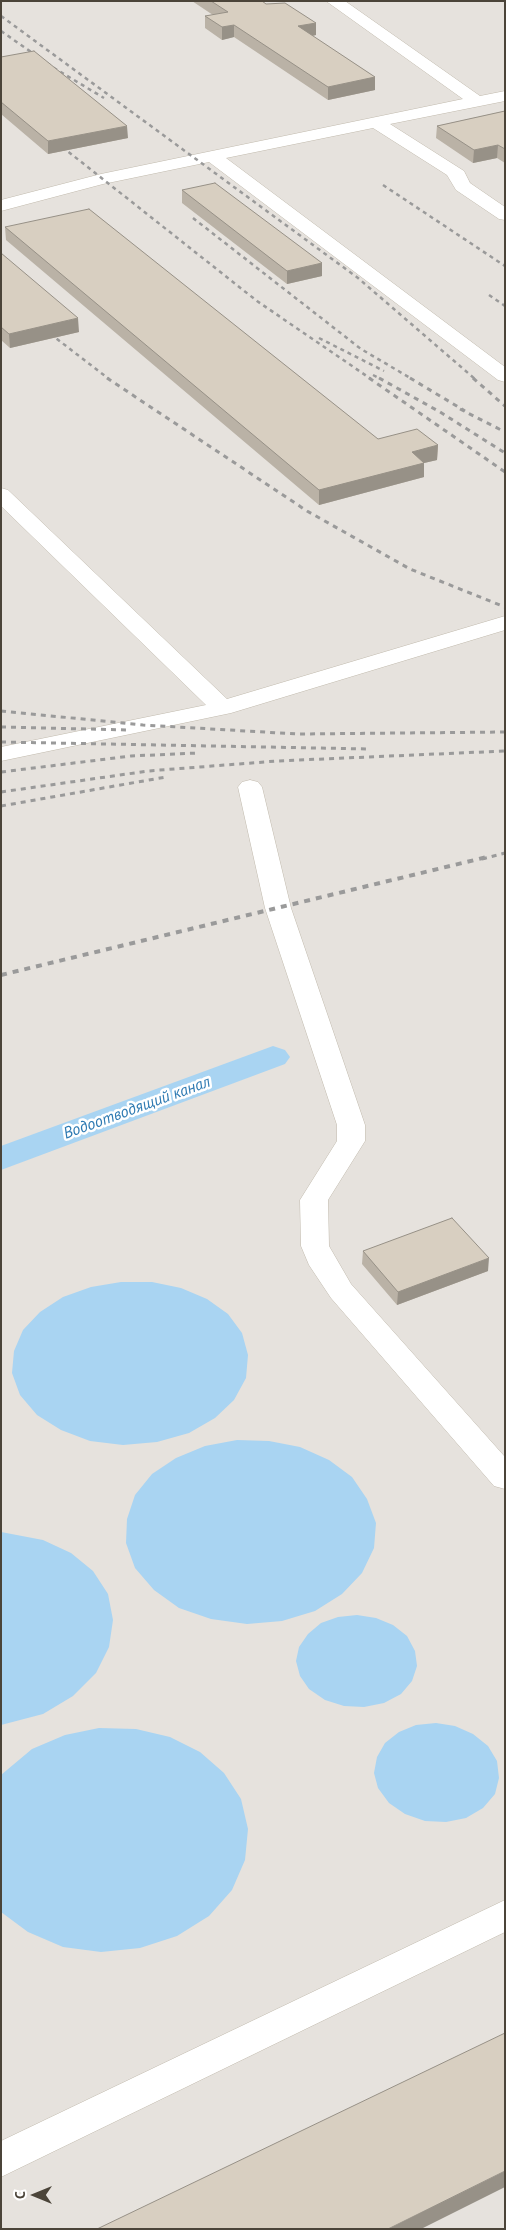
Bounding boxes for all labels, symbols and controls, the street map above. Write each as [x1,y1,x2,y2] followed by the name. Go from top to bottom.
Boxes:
[61,1072,213,1144] water label: Водоотводящий канал
[10,2170,60,2220] north arrow
[11,2191,29,2199] text: С

